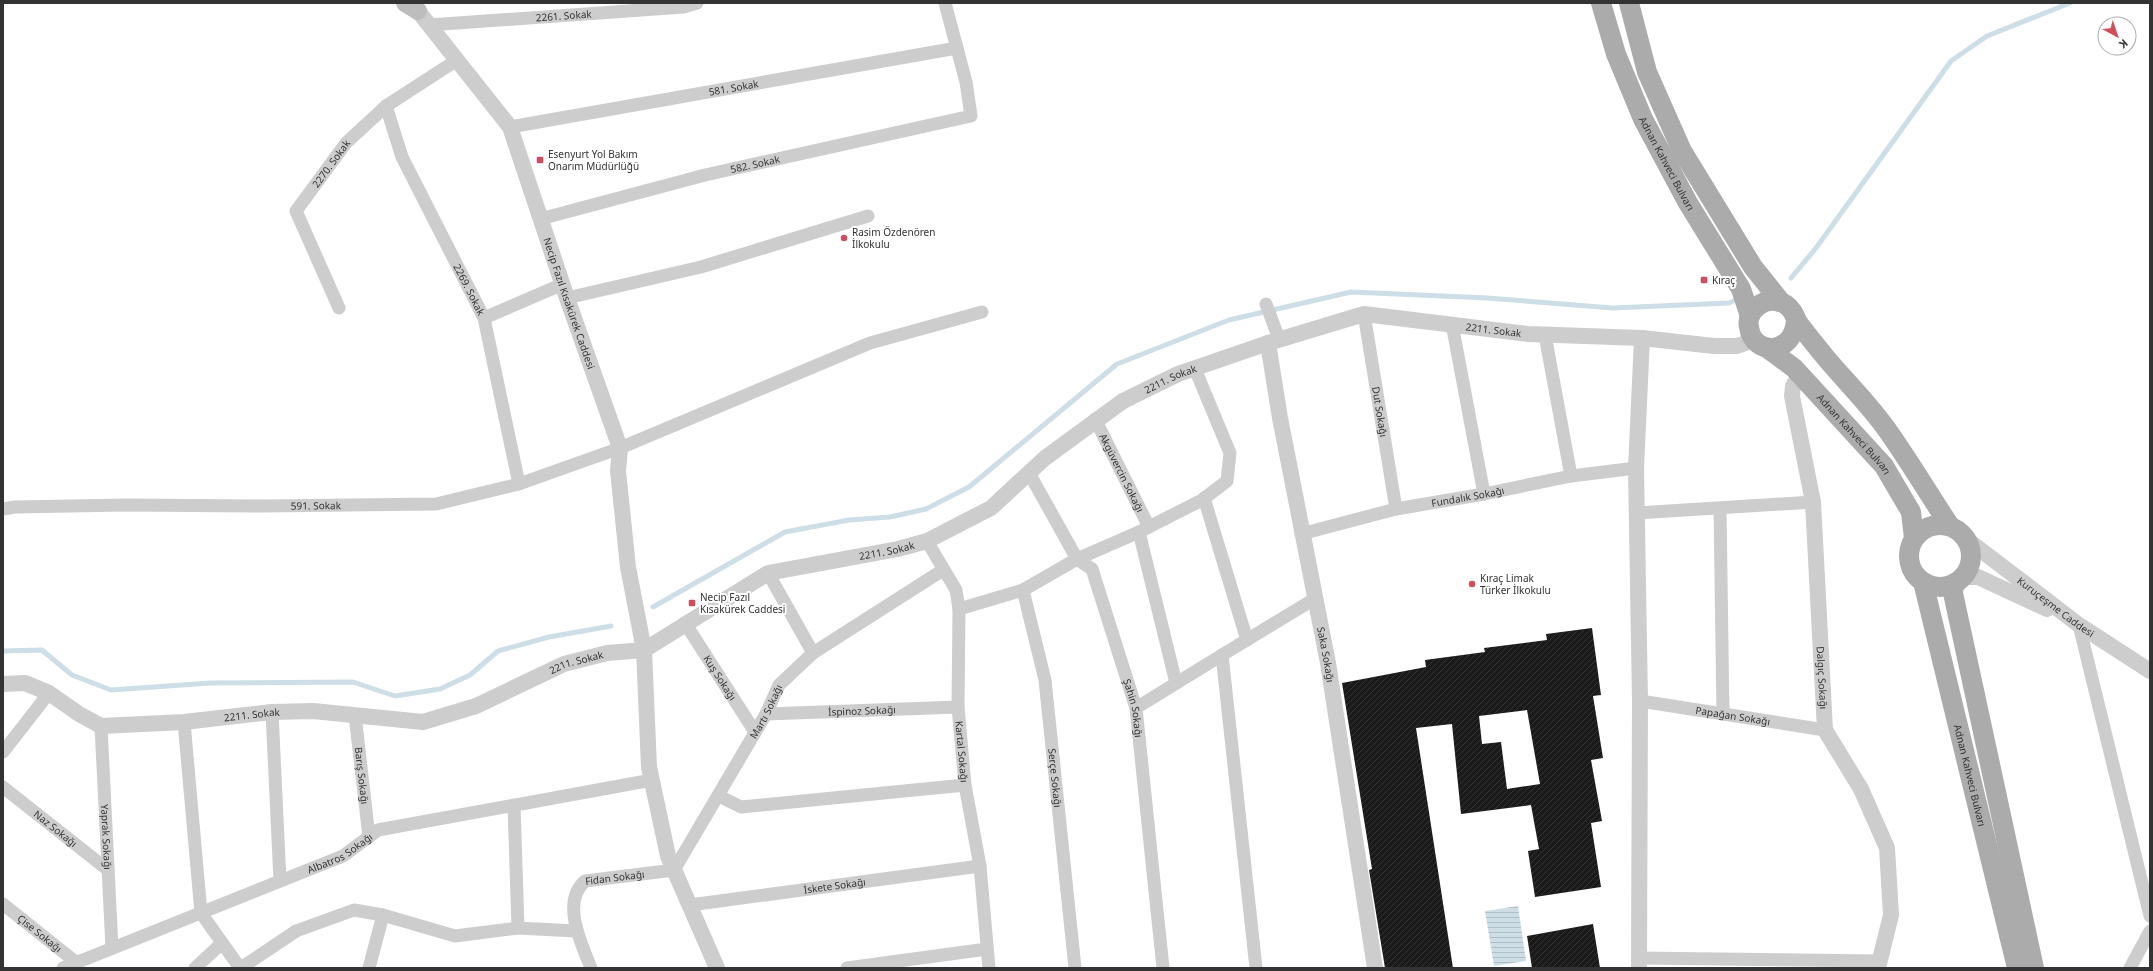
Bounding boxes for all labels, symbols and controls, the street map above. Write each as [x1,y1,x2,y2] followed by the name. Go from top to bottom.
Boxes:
[535,6,593,24] street label: 2261. Sokak
[2097,16,2137,56] north arrow
[2116,36,2131,53] text: K
[708,76,760,99] street label: 581. Sokak
[1636,114,1698,213] street label: Adnan Kahveci Bulvarı
[309,136,354,190] street label: 2270. Sokak
[548,147,639,173] place label: Esenyurt Yol Bakım Onarım Müdürlüğü
[729,151,782,176] street label: 582. Sokak
[535,155,545,165] marker: Esenyurt Yol Bakım Onarım Müdürlüğü
[852,225,935,251] place label: Rasim Özdenören İlkokulu
[839,233,849,243] marker: Rasim Özdenören İlkokulu
[540,236,599,371] street label: Necip Fazıl Kısakürek Caddesi
[450,261,489,318] street label: 2269. Sokak
[1712,273,1735,287] place label: Kıraç
[1699,275,1709,285] marker: Kıraç
[1465,319,1523,340] street label: 2211. Sokak
[1142,361,1199,397] street label: 2211. Sokak
[1369,385,1391,438] street label: Dut Sokağı
[1814,391,1894,477] street label: Adnan Kahveci Bulvarı
[1096,431,1147,514] street label: Akgüvercin Sokağı
[1430,483,1505,510] street label: Fundalık Sokağı
[291,498,342,513] street label: 591. Sokak
[858,538,916,563] street label: 2211. Sokak
[1480,571,1551,597] place label: Kıraç Limak Türker İlkokulu
[2014,573,2097,640] street label: Kuruçeşme Caddesi
[1467,579,1477,589] marker: Kıraç Limak Türker İlkokulu
[700,590,785,616] place label: Necip Fazıl Kısakürek Caddesi
[687,598,697,608] marker: Necip Fazıl Kısakürek Caddesi
[1314,626,1338,683] street label: Saka Sokağı
[1814,646,1831,710] street label: Dalgıç Sokağı
[547,647,605,677] street label: 2211. Sokak
[700,652,740,703] street label: Kuş Sokağı
[1120,677,1146,738] street label: Şahin Sokağı
[746,682,785,741] street label: Martı Sokağı
[828,702,896,719] street label: İspinoz Sokağı
[1695,703,1771,728] street label: Papağan Sokağı
[223,705,281,724] street label: 2211. Sokak
[952,720,972,783] street label: Kartal Sokağı
[1951,723,1989,828] street label: Adnan Kahveci Bulvarı
[352,746,372,805] street label: Barış Sokağı
[1045,748,1065,808] street label: Serçe Sokağı
[98,804,115,870] street label: Yaprak Sokağı
[31,807,80,850] street label: Naz Sokağı
[305,830,375,877] street label: Albatros Sokağı
[584,867,645,888] street label: Fidan Sokağı
[803,874,867,897] street label: İskete Sokağı
[15,911,65,955] street label: Çise Sokağı

